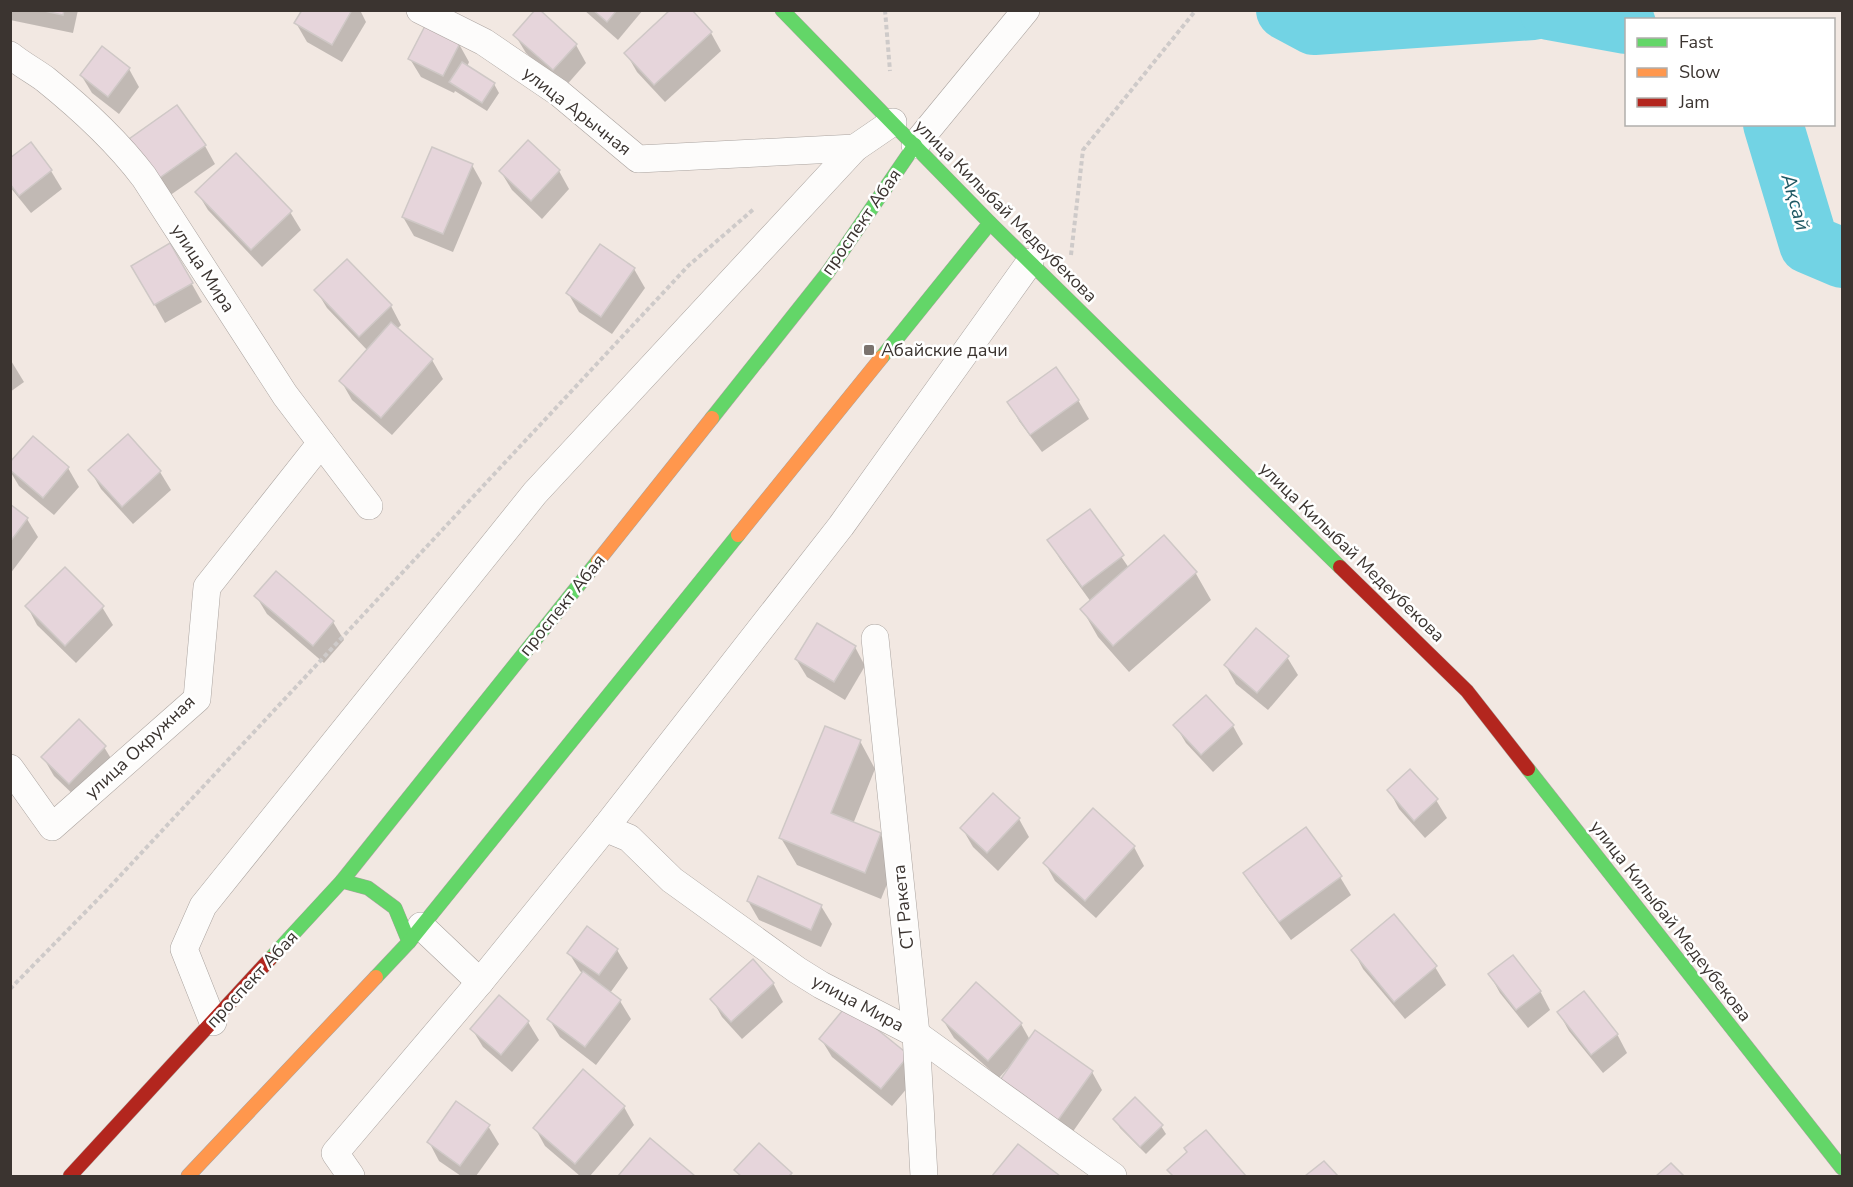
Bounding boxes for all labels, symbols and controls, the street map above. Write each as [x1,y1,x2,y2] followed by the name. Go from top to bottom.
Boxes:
[1625,18,1835,126] legend
[1679,30,1714,54] text: Fast
[1679,60,1720,84] text: Slow
[518,61,636,161] street label: улица Арычная
[1678,90,1710,114] text: Jam
[909,114,1103,308] street label: улица Килыбай Медеубекова
[815,164,907,280] street label: проспект Абая
[1774,170,1816,234] water label: Ақсай
[165,219,241,317] street label: улица Мира
[881,338,1008,362] place label: Абайские дачи
[862,343,876,357] marker: Абайские дачи
[1254,457,1450,647] street label: улица Килыбай Медеубекова
[513,549,611,661] street label: проспект Абая
[80,690,200,804] street label: улица Окружная
[1585,815,1757,1027] street label: улица Килыбай Медеубекова
[887,863,919,951] street label: СТ Ракета
[201,925,303,1033] street label: проспект Абая
[808,969,908,1037] street label: улица Мира

